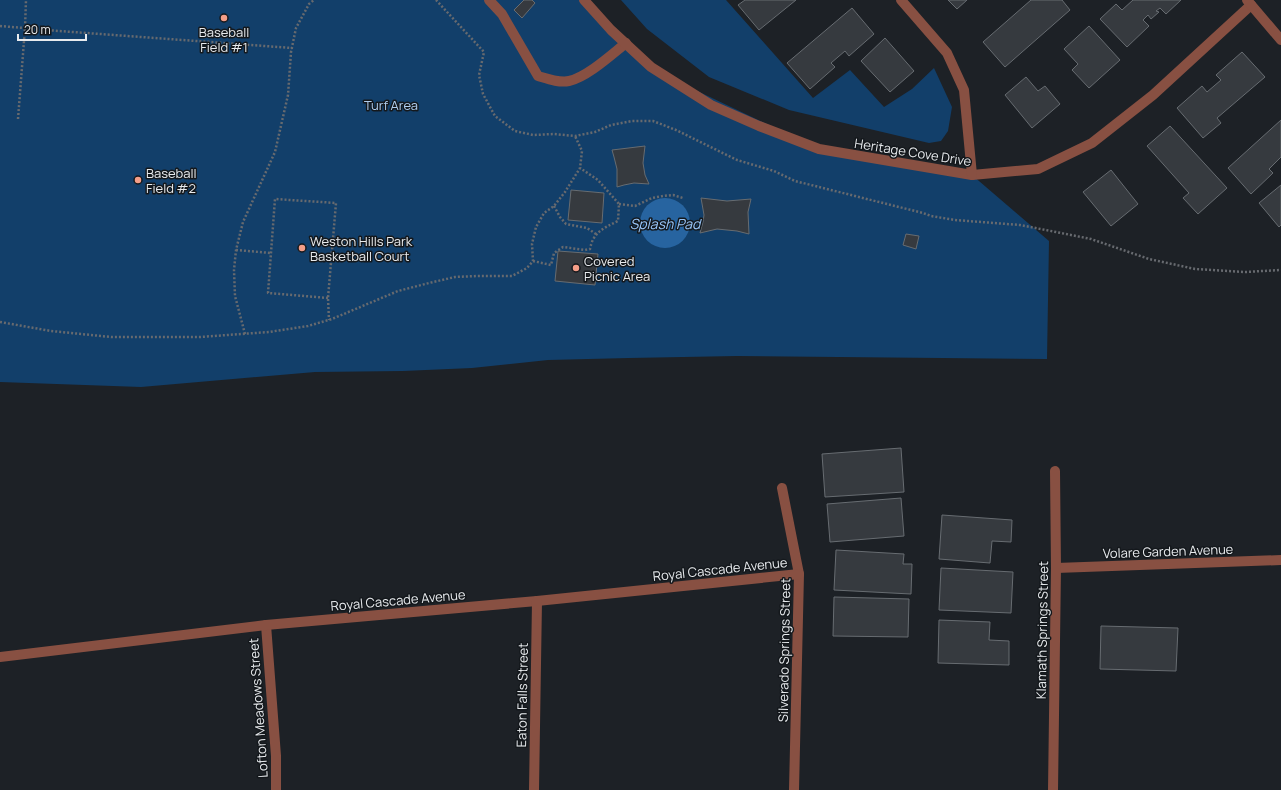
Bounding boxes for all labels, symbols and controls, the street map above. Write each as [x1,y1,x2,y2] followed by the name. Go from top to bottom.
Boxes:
[219,13,229,23] marker: Baseball Field #1
[18,16,86,42] scale bar
[24,21,51,38] text: 20 m
[199,23,249,56] place label: Baseball Field #1
[364,96,418,114] park label: Turf Area
[853,134,973,170] street label: Heritage Cove Drive
[146,164,197,197] place label: Baseball Field #2
[133,175,143,185] marker: Baseball Field #2
[630,214,702,233] water label: Splash Pad
[310,232,413,265] place label: Weston Hills Park Basketball Court
[297,243,307,253] marker: Weston Hills Park Basketball Court
[584,252,650,285] place label: Covered Picnic Area
[571,263,581,273] marker: Covered Picnic Area
[1102,540,1234,562] street label: Volare Garden Avenue
[652,553,789,585] street label: Royal Cascade Avenue
[1032,561,1052,699] street label: Klamath Springs Street
[774,578,794,722] street label: Silverado Springs Street
[330,585,467,615] street label: Royal Cascade Avenue
[244,638,272,778] street label: Lofton Meadows Street
[512,642,532,748] street label: Eaton Falls Street

